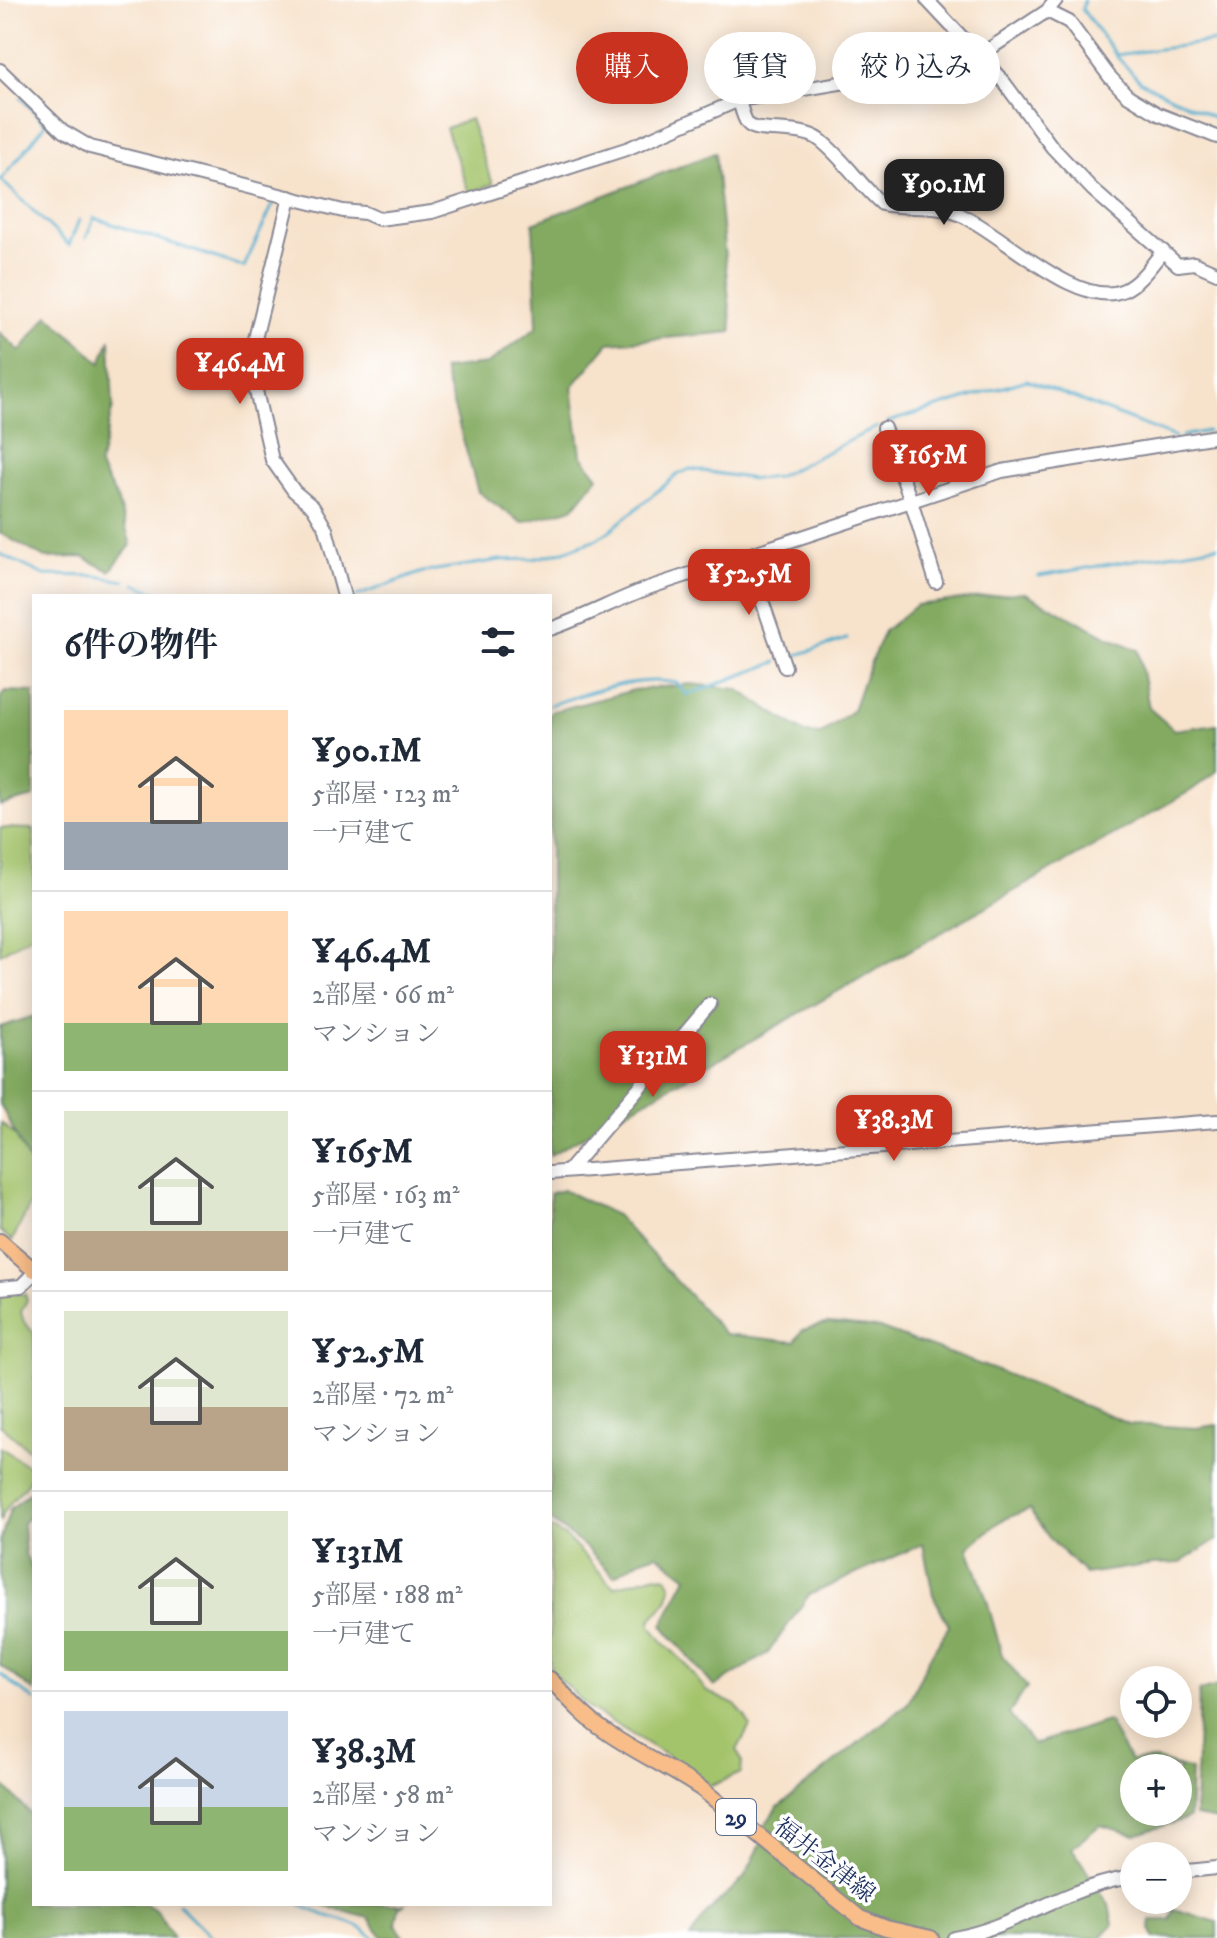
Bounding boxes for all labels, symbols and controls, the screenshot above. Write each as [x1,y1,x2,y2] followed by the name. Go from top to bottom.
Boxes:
[576,32,688,104] chip: 購入
[704,32,816,104] chip: 賃貸
[832,32,1000,104] chip: 絞り込み
[879,159,1009,227] pin: ¥90.1M
[902,168,986,201] text: ¥90.1M
[175,338,305,406] pin: ¥46.4M
[194,347,286,380] text: ¥46.4M
[873,430,985,498] pin: ¥165M
[890,439,968,472] text: ¥165M
[684,549,814,617] pin: ¥52.5M
[706,558,792,591] text: ¥52.5M
[476,620,520,664] icon: filters
[64,625,218,667] text: 6件の物件
[312,730,422,772] text: ¥90.1M
[128,742,224,838] icon: home
[312,778,459,811] text: 5部屋 · 123 m²
[312,817,416,850] text: 一戸建て
[312,931,431,973] text: ¥46.4M
[128,943,224,1039] icon: home
[312,979,454,1012] text: 2部屋 · 66 m²
[312,1018,441,1051] text: マンション
[597,1031,709,1099] pin: ¥131M
[618,1040,688,1073] text: ¥131M
[829,1095,959,1163] pin: ¥38.3M
[854,1104,934,1137] text: ¥38.3M
[312,1131,413,1173] text: ¥165M
[128,1143,224,1239] icon: home
[312,1179,460,1212] text: 5部屋 · 163 m²
[312,1218,416,1251] text: 一戸建て
[312,1331,425,1373] text: ¥52.5M
[128,1343,224,1439] icon: home
[312,1379,453,1412] text: 2部屋 · 72 m²
[312,1418,441,1451] text: マンション
[312,1531,404,1573] text: ¥131M
[128,1543,224,1639] icon: home
[312,1579,463,1612] text: 5部屋 · 188 m²
[312,1618,416,1651] text: 一戸建て
[1120,1666,1192,1914] map controls
[1120,1666,1192,1738] button: locate
[312,1731,416,1773] text: ¥38.3M
[128,1743,224,1839] icon: home
[1120,1754,1192,1826] button: +
[312,1779,453,1812] text: 2部屋 · 58 m²
[716,1799,756,1835] road number: 29
[768,1812,881,1910] street label: 福井金津線
[312,1818,441,1851] text: マンション
[1120,1842,1192,1914] button: −

